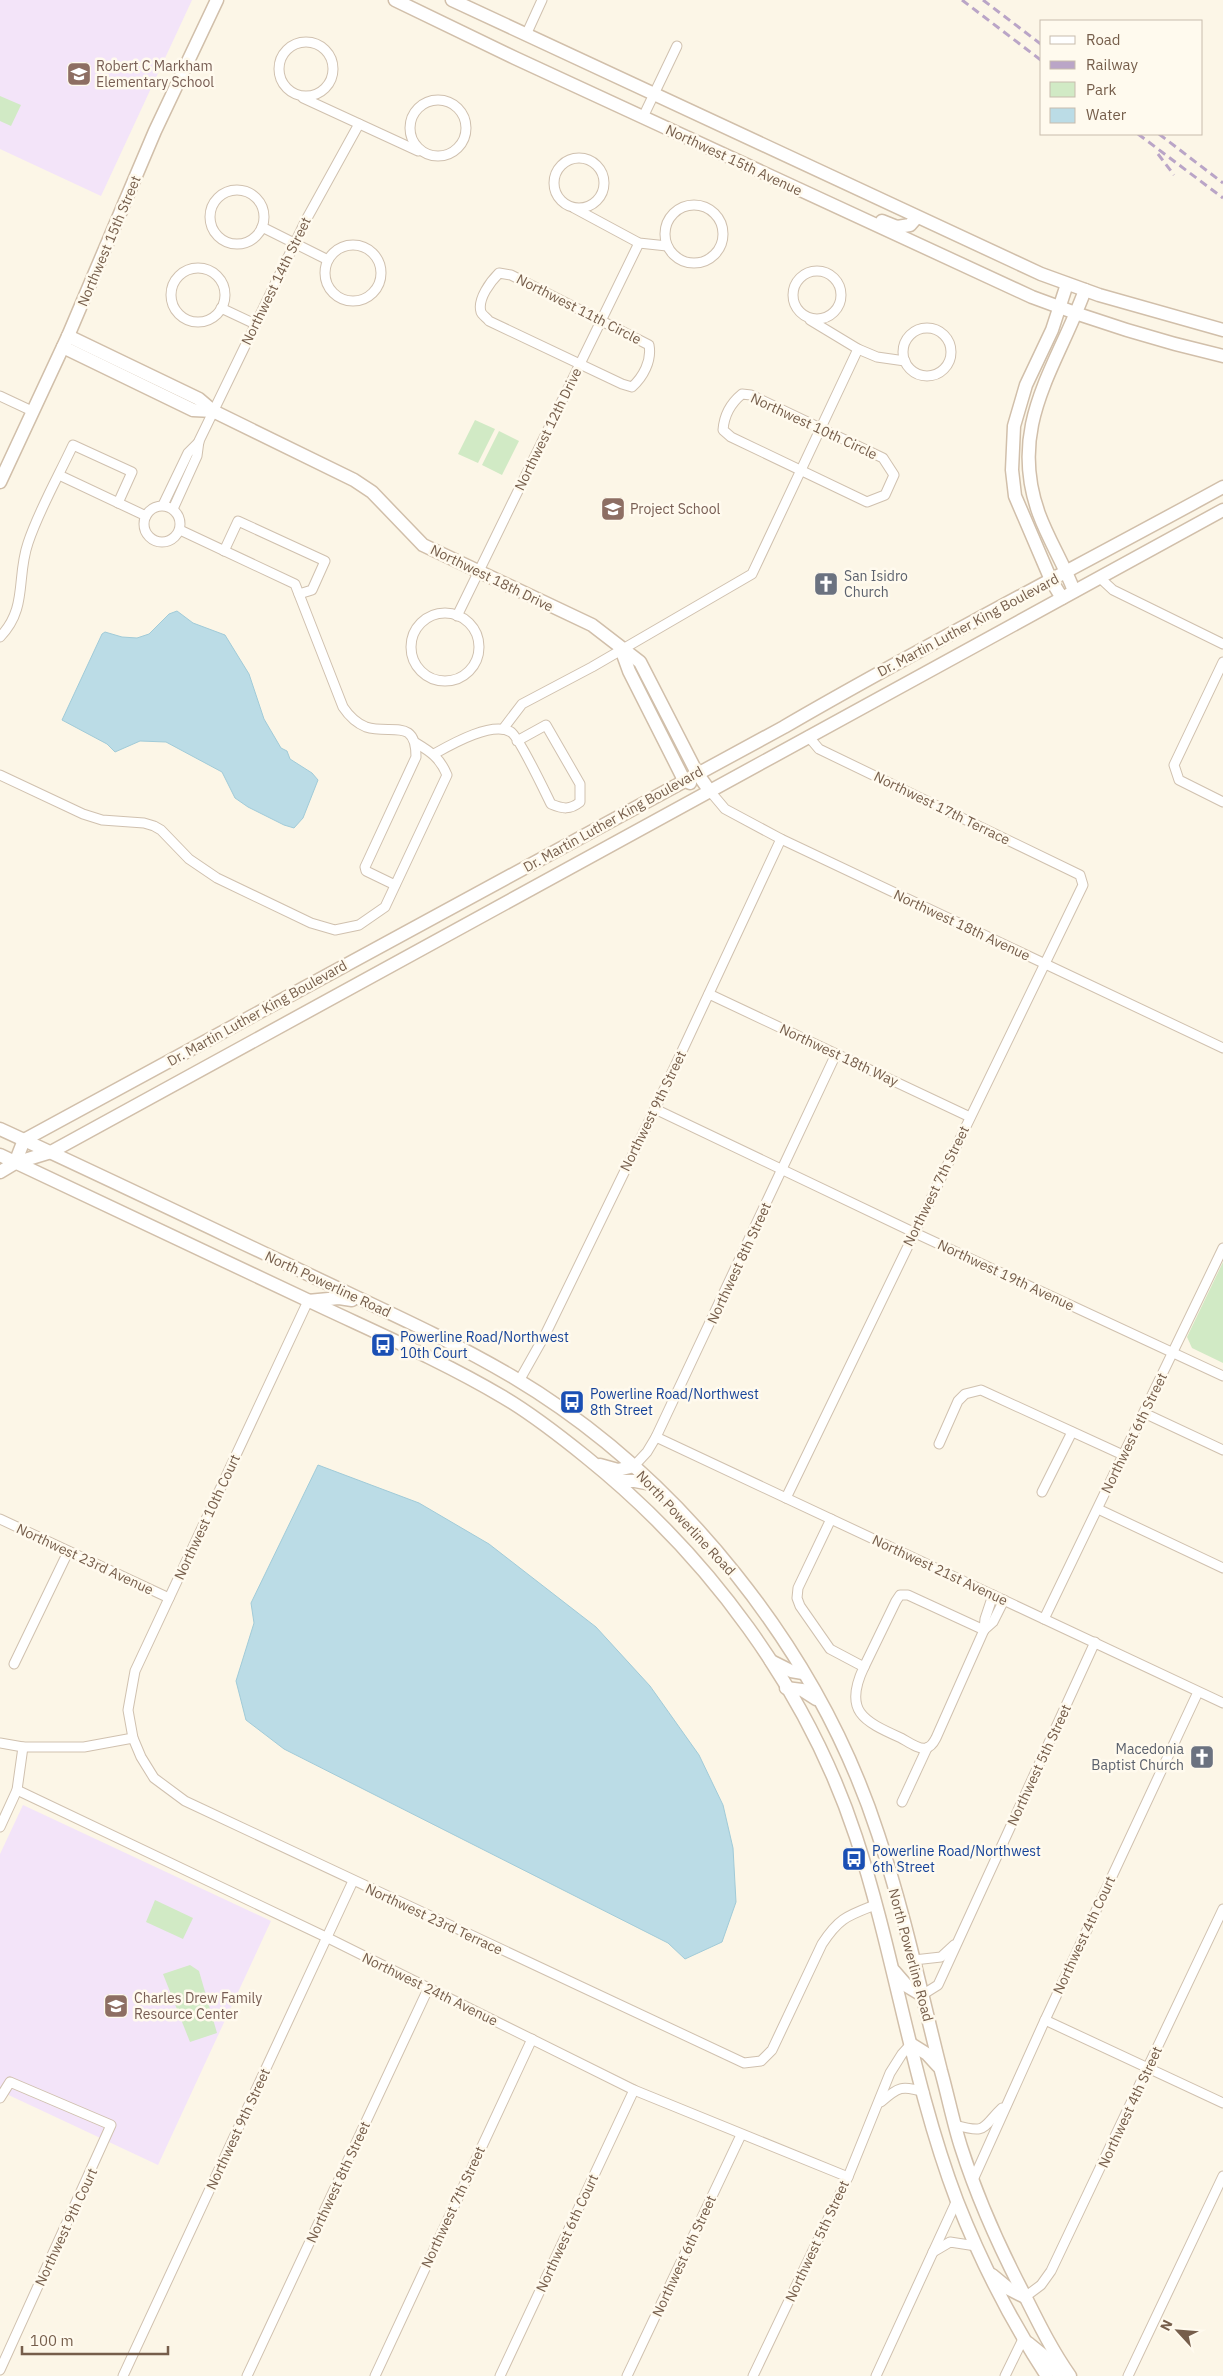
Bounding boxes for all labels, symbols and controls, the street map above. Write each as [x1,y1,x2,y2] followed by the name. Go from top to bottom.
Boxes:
[1040,20,1203,135] legend
[1086,30,1121,49] text: Road
[1086,55,1139,74] text: Railway
[96,57,214,91] place label: Robert C Markham Elementary School
[66,61,92,87] school or university icon: Robert C Markham Elementary School
[1086,80,1116,99] text: Park
[1086,105,1127,124] text: Water
[663,120,805,200] street label: Northwest 15th Avenue
[73,173,145,309] street label: Northwest 15th Street
[237,214,315,348] street label: Northwest 14th Street
[514,270,645,348] street label: Northwest 11th Circle
[510,364,586,493] street label: Northwest 12th Drive
[748,389,881,463] street label: Northwest 10th Circle
[600,496,626,522] school or university icon: Project School
[630,500,721,518] place label: Project School
[428,540,557,616] street label: Northwest 18th Drive
[844,567,908,601] place label: San Isidro Church
[874,569,1062,681] street label: Dr. Martin Luther King Boulevard
[813,571,839,597] church icon: San Isidro Church
[520,762,706,876] street label: Dr. Martin Luther King Boulevard
[871,767,1013,849] street label: Northwest 17th Terrace
[891,885,1033,965] street label: Northwest 18th Avenue
[164,956,350,1070] street label: Dr. Martin Luther King Boulevard
[777,1020,901,1090] street label: Northwest 18th Way
[616,1048,690,1174] street label: Northwest 9th Street
[899,1123,973,1249] street label: Northwest 7th Street
[703,1199,775,1327] street label: Northwest 8th Street
[935,1235,1077,1315] street label: Northwest 19th Avenue
[262,1247,394,1321] street label: North Powerline Road
[400,1328,569,1362] place label: Powerline Road/Northwest 10th Court
[370,1332,396,1358] bus stop icon: Powerline Road/Northwest 10th Court
[1097,1370,1171,1496] street label: Northwest 6th Street
[590,1385,759,1419] place label: Powerline Road/Northwest 8th Street
[559,1389,585,1415] bus stop icon: Powerline Road/Northwest 8th Street
[170,1451,244,1583] street label: Northwest 10th Court
[633,1467,739,1579] street label: North Powerline Road
[14,1519,157,1599] street label: Northwest 23rd Avenue
[869,1531,1011,1609] street label: Northwest 21st Avenue
[1003,1701,1075,1829] street label: Northwest 5th Street
[1091,1740,1185,1774] place label: Macedonia Baptist Church
[1189,1744,1215,1770] church icon: Macedonia Baptist Church
[872,1842,1041,1876] place label: Powerline Road/Northwest 6th Street
[841,1846,867,1872] bus stop icon: Powerline Road/Northwest 6th Street
[1049,1873,1119,1997] street label: Northwest 4th Court
[362,1879,506,1959] street label: Northwest 23rd Terrace
[885,1886,937,2024] street label: North Powerline Road
[359,1948,501,2030] street label: Northwest 24th Avenue
[134,1989,262,2023] place label: Charles Drew Family Resource Center
[103,1993,129,2019] school or university icon: Charles Drew Family Resource Center
[1094,2043,1166,2171] street label: Northwest 4th Street
[202,2065,274,2193] street label: Northwest 9th Street
[302,2118,374,2246] street label: Northwest 8th Street
[417,2143,489,2271] street label: Northwest 7th Street
[31,2165,101,2289] street label: Northwest 9th Court
[532,2171,602,2295] street label: Northwest 6th Court
[781,2177,853,2305] street label: Northwest 5th Street
[648,2192,720,2320] street label: Northwest 6th Street
[1153,2306,1203,2356] north arrow
[1156,2317,1177,2334] text: N
[22,2324,169,2356] scale bar
[30,2331,74,2350] text: 100 m

